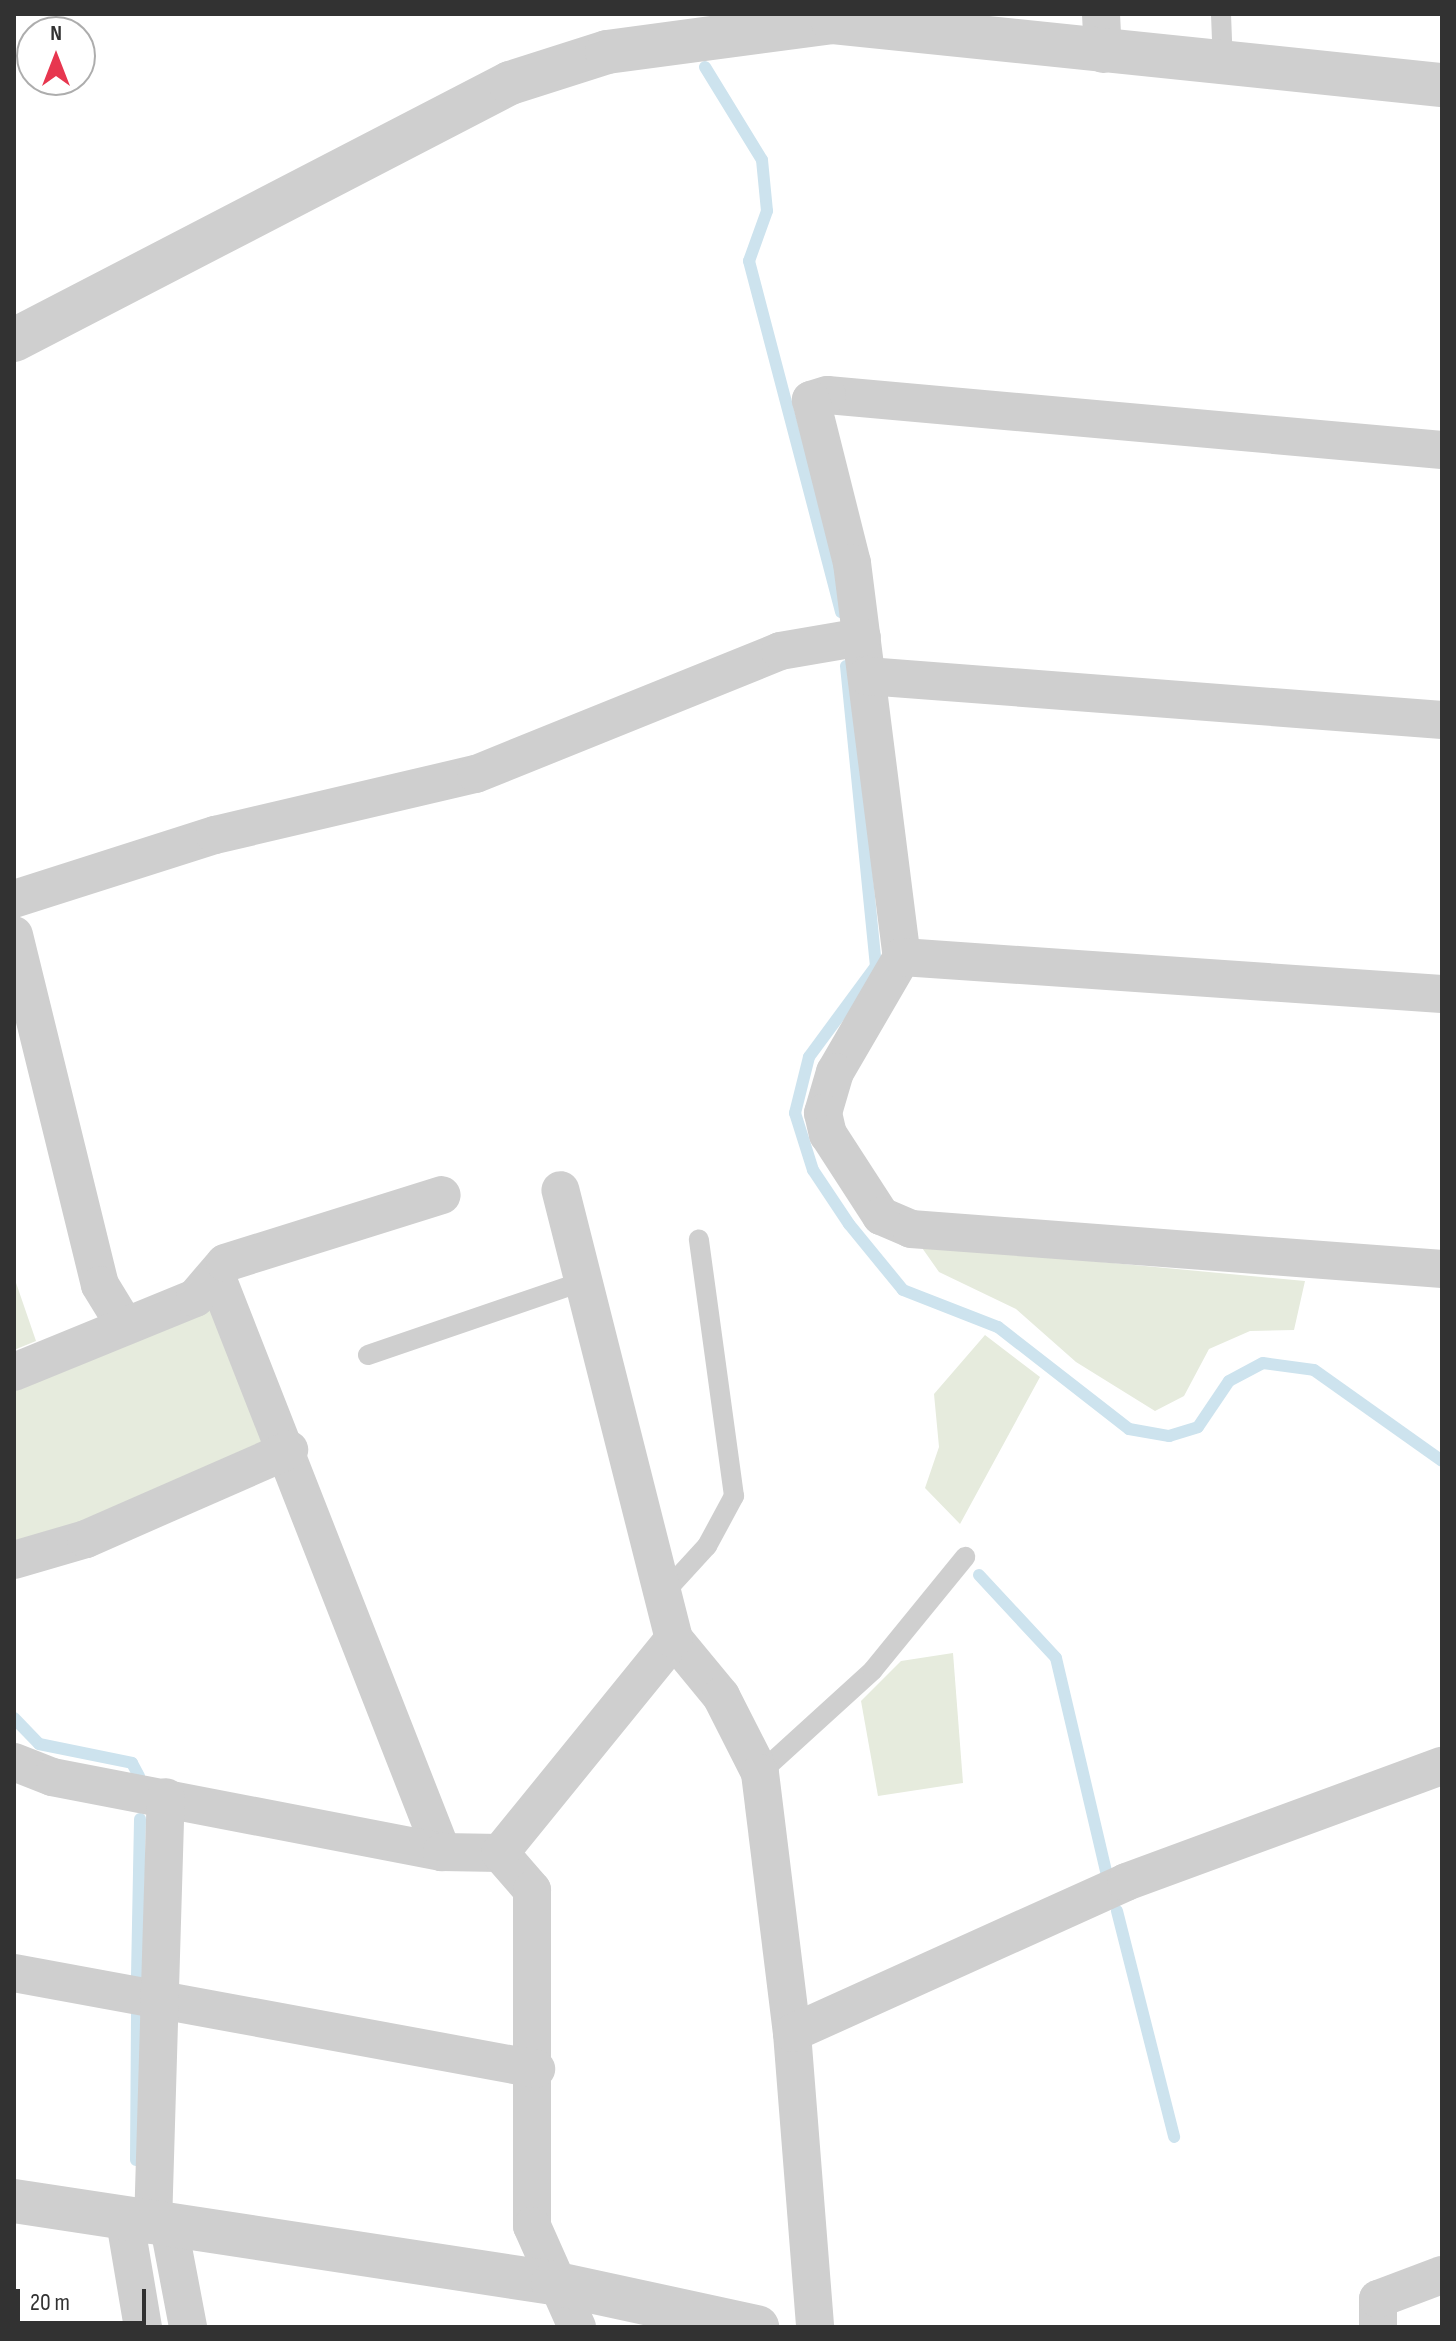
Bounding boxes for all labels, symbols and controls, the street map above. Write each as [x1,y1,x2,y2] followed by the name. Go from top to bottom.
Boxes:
[16,16,96,96] north arrow
[50,20,62,47] text: N
[20,2273,150,2323] scale bar
[30,2288,70,2317] text: 20 m

